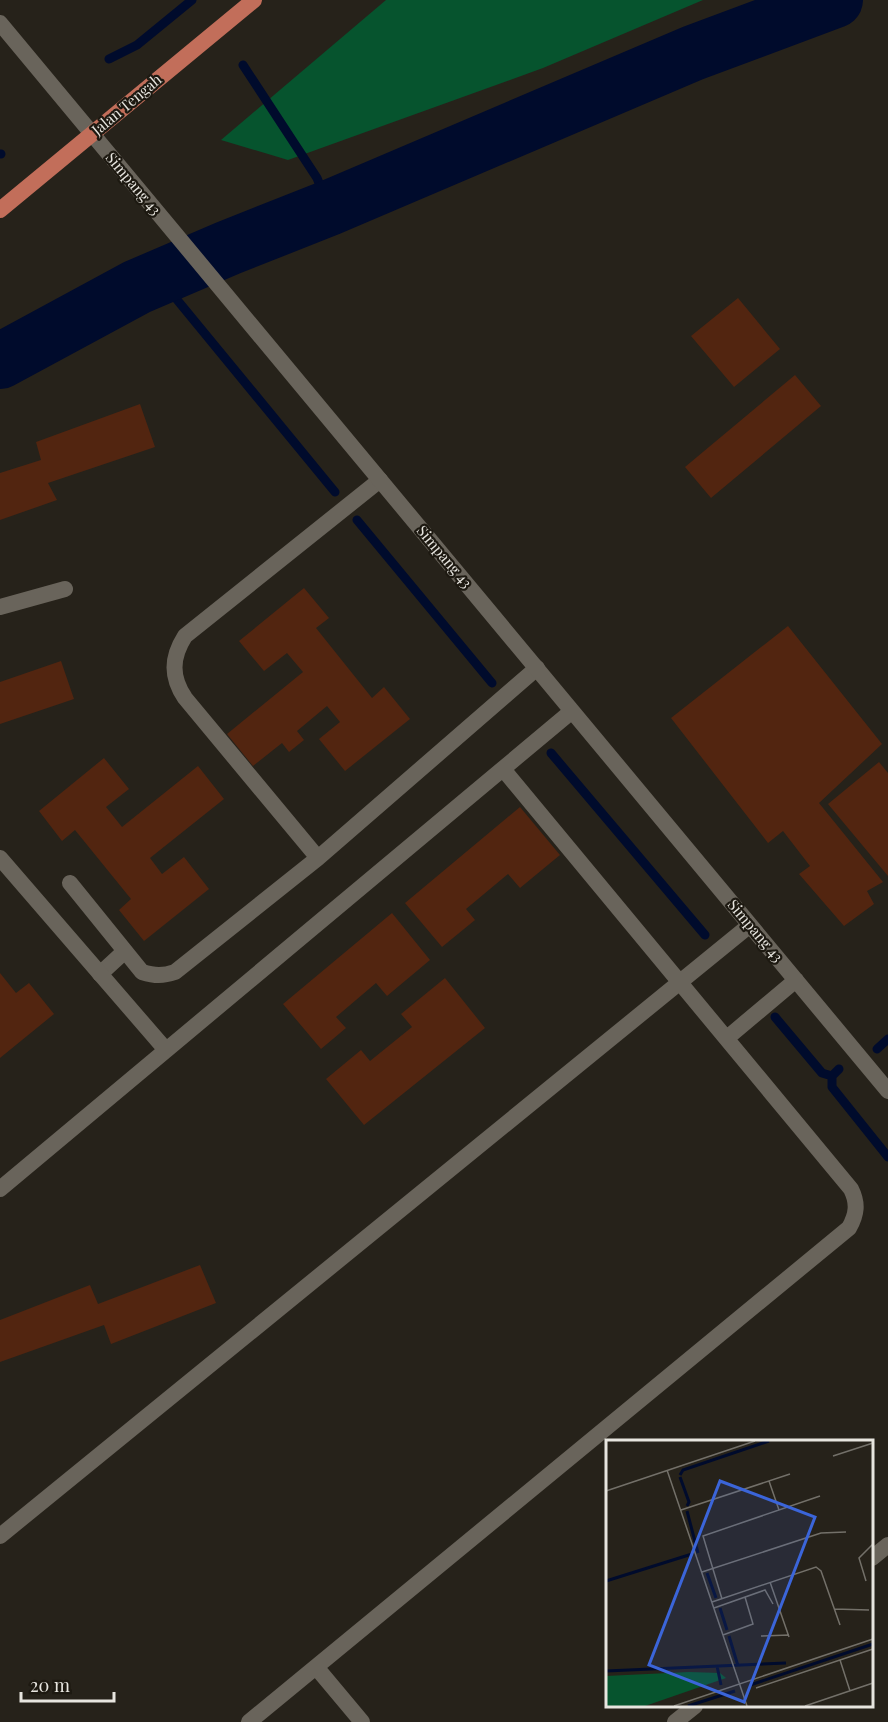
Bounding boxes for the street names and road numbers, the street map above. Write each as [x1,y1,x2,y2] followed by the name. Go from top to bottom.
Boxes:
[87,69,166,140] street label: Jalan Tengah
[102,148,166,219] street label: Simpang 43
[413,521,477,592] street label: Simpang 43
[724,895,788,966] street label: Simpang 43

